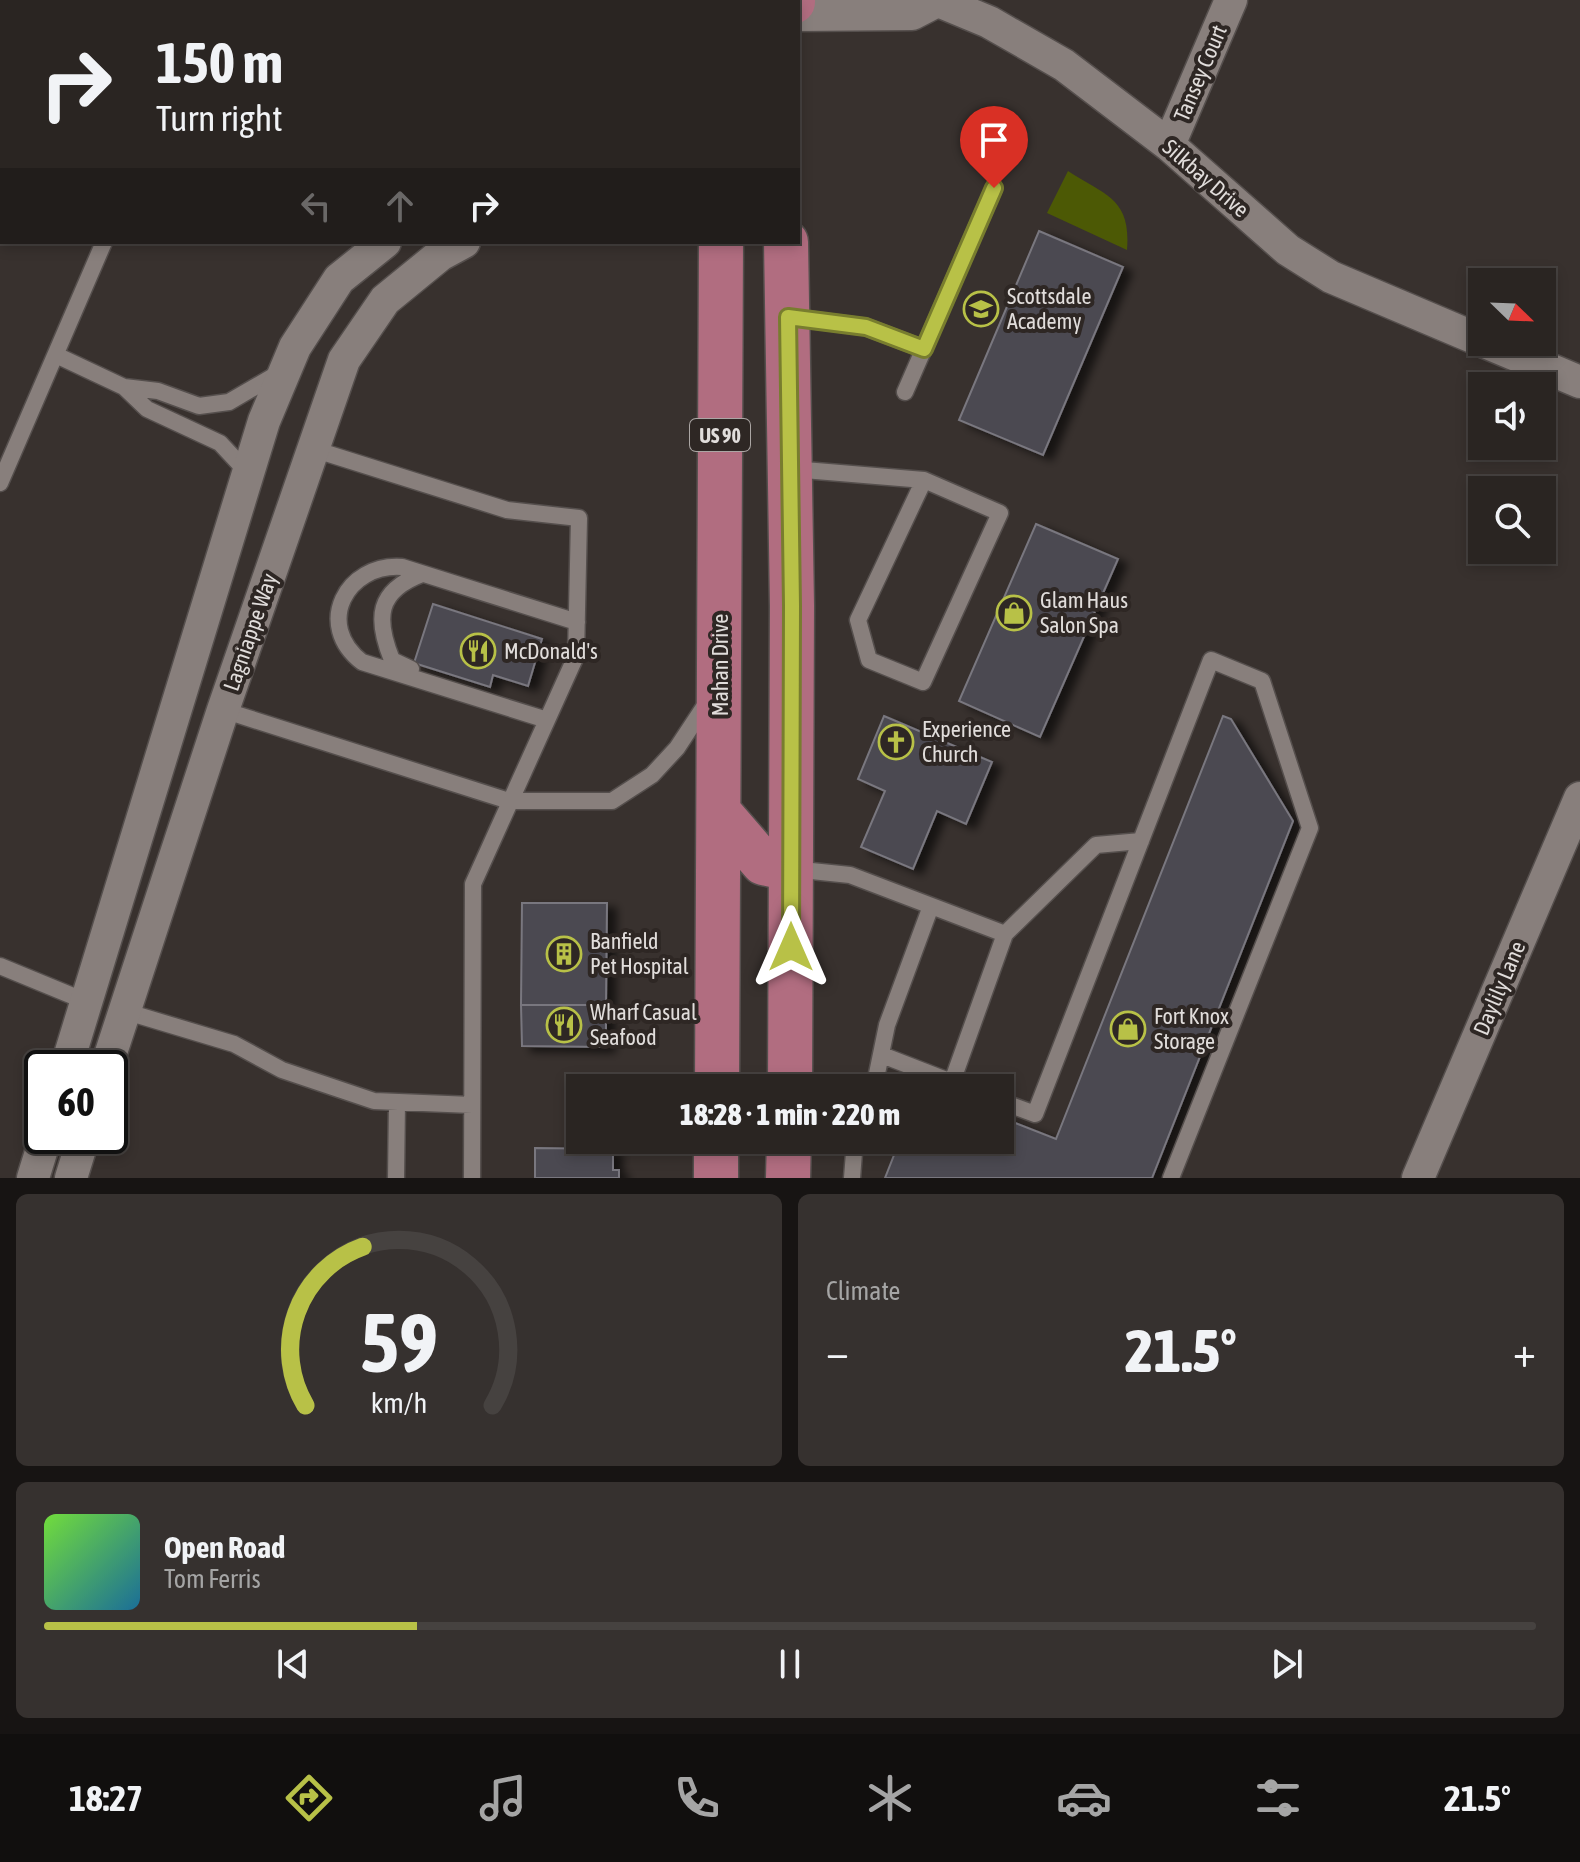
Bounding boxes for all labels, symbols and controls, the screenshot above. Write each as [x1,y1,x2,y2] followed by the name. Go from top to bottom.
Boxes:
[1168,21,1232,125] street label: Tansey Court
[156,31,283,95] text: 150 m
[24,32,128,136] icon: right
[156,97,283,139] text: Turn right
[960,106,1028,188] pin
[972,118,1016,162] icon: arrive
[1158,134,1254,222] street label: Silkbay Drive
[294,184,338,228] icon: left
[378,184,422,228] icon: ahead
[462,184,506,228] icon: right
[1468,268,1556,356] north arrow
[1468,268,1556,564] map controls
[1007,283,1091,334] place label: Scottsdale Academy
[962,290,1000,328] school or university icon: Scottsdale Academy
[1468,372,1556,460] button: sound
[690,419,750,451] road number: US 90
[1468,476,1556,564] button: search
[218,570,282,694] street label: Lagniappe Way
[1040,587,1128,638] place label: Glam Haus Salon Spa
[995,594,1033,632] shop icon: Glam Haus Salon Spa
[707,614,733,716] street label: Mahan Drive
[459,632,497,670] restaurant icon: McDonald's
[504,638,598,664] place label: McDonald's
[922,716,1011,767] place label: Experience Church
[877,723,915,761] church icon: Experience Church
[749,905,833,989] position arrow
[590,928,689,979] place label: Banfield Pet Hospital
[545,935,583,973] building icon: Banfield Pet Hospital
[1468,937,1530,1039] street label: Daylily Lane
[590,999,697,1050] place label: Wharf Casual Seafood
[1154,1003,1229,1054] place label: Fort Knox Storage
[545,1006,583,1044] restaurant icon: Wharf Casual Seafood
[1109,1010,1147,1048] shop icon: Fort Knox Storage
[24,1050,128,1154] speed limit sign: 60
[680,1097,900,1131] text: 18:28 · 1 min · 220 m
[826,1276,900,1306] text: Climate
[360,1294,438,1390] text: 59
[1125,1316,1237,1385] text: 21.5°
[826,1326,849,1376] text: −
[1513,1326,1536,1376] text: +
[371,1386,427,1419] text: km/h
[164,1530,285,1564] text: Open Road
[164,1564,261,1594] text: Tom Ferris
[271,1642,315,1686] icon: previous
[768,1642,812,1686] icon: pause
[1265,1642,1309,1686] icon: next
[281,1770,337,1826] icon: directions
[475,1770,531,1826] icon: music
[669,1770,725,1826] icon: phone
[862,1770,918,1826] icon: climate
[1056,1770,1112,1826] icon: car
[1250,1770,1306,1826] icon: filters
[69,1777,143,1819] text: 18:27
[1444,1777,1511,1819] text: 21.5°

